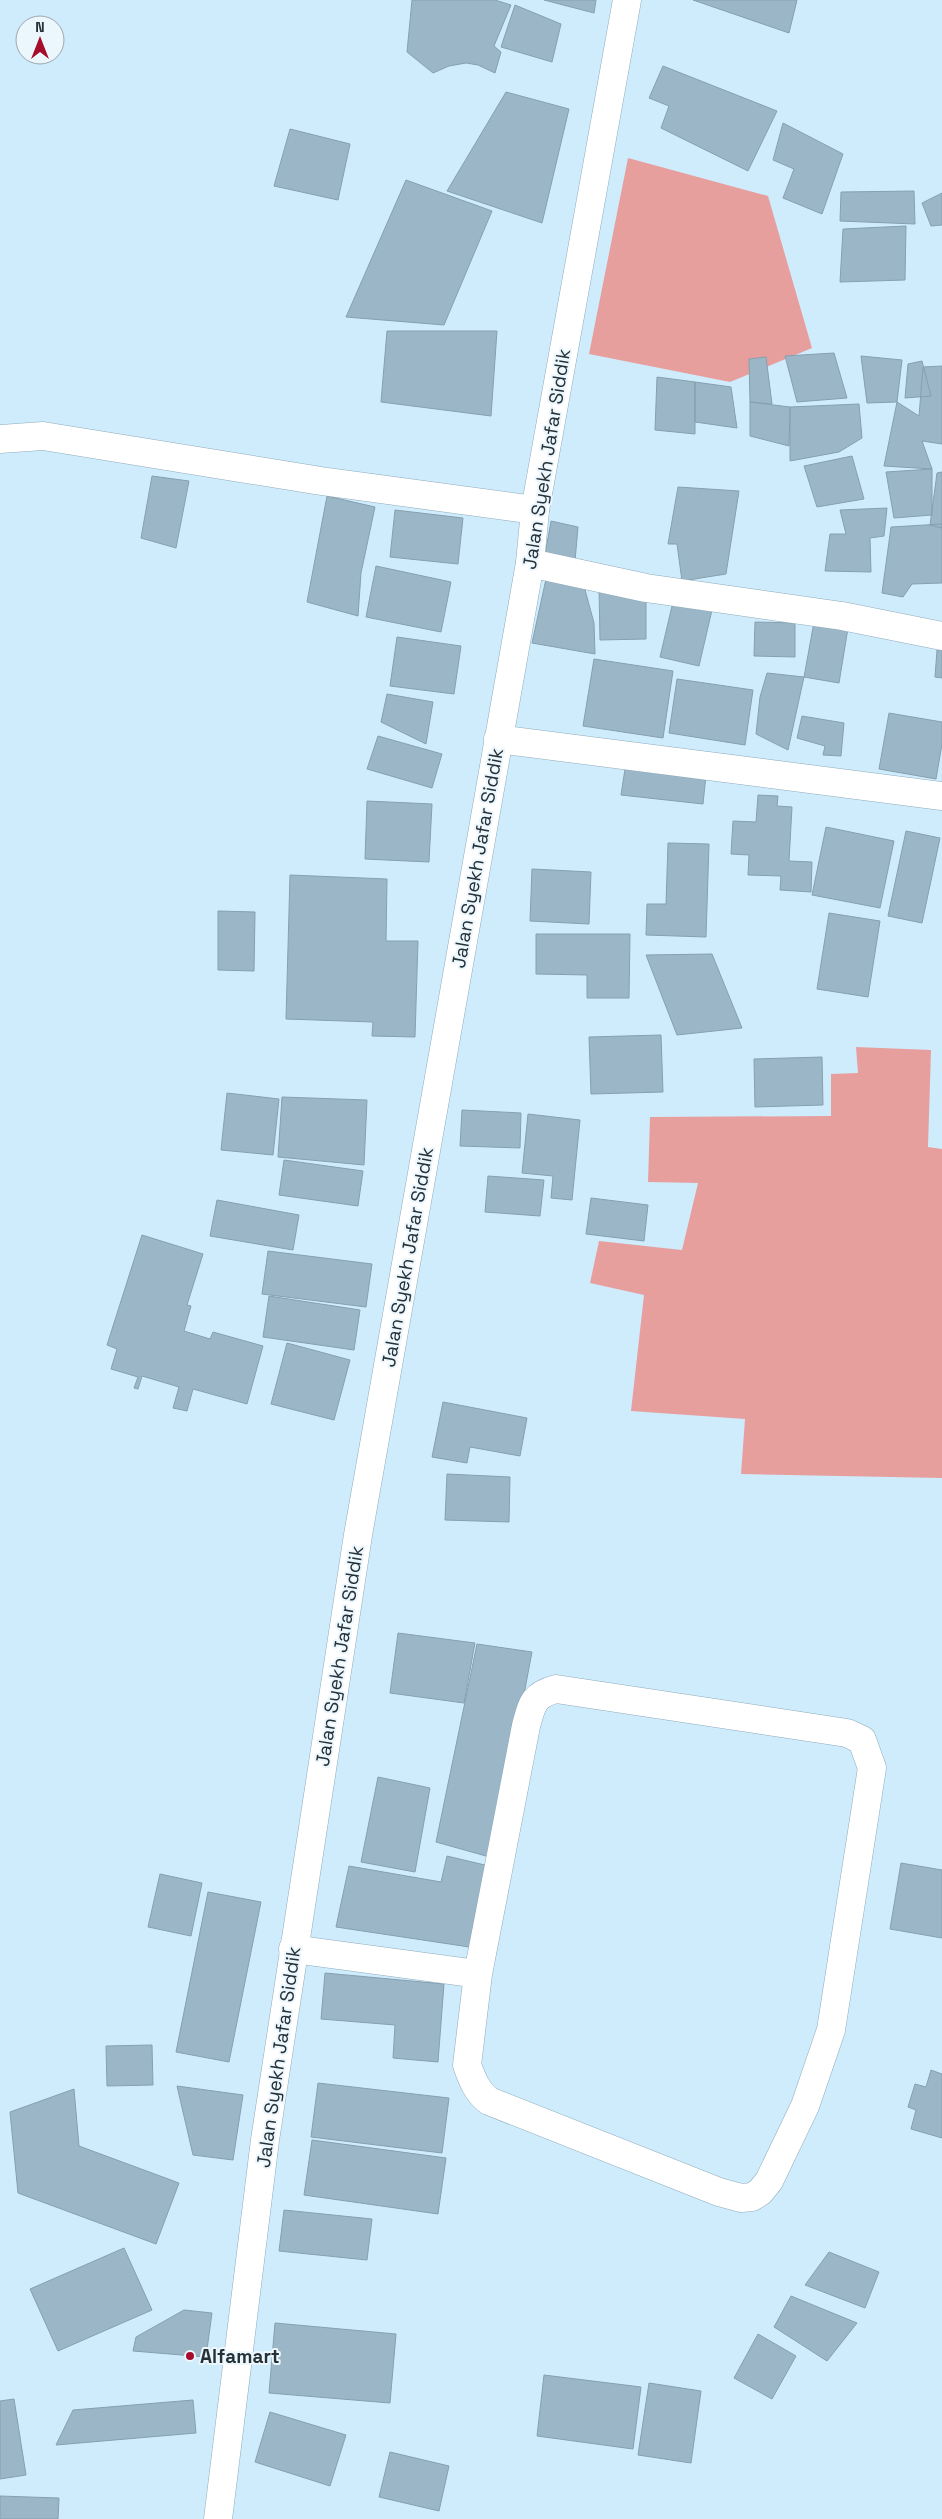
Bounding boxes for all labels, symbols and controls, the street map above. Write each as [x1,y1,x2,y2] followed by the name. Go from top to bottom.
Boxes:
[15,15,65,65] north arrow
[35,18,45,36] text: N
[517,347,576,571] street label: Jalan Syekh Jafar Siddik
[446,746,509,970] street label: Jalan Syekh Jafar Siddik
[376,1145,439,1369] street label: Jalan Syekh Jafar Siddik
[310,1544,369,1768] street label: Jalan Syekh Jafar Siddik
[251,1945,306,2169] street label: Jalan Syekh Jafar Siddik
[200,2344,280,2369] place label: Alfamart
[184,2350,196,2362] marker: Alfamart

